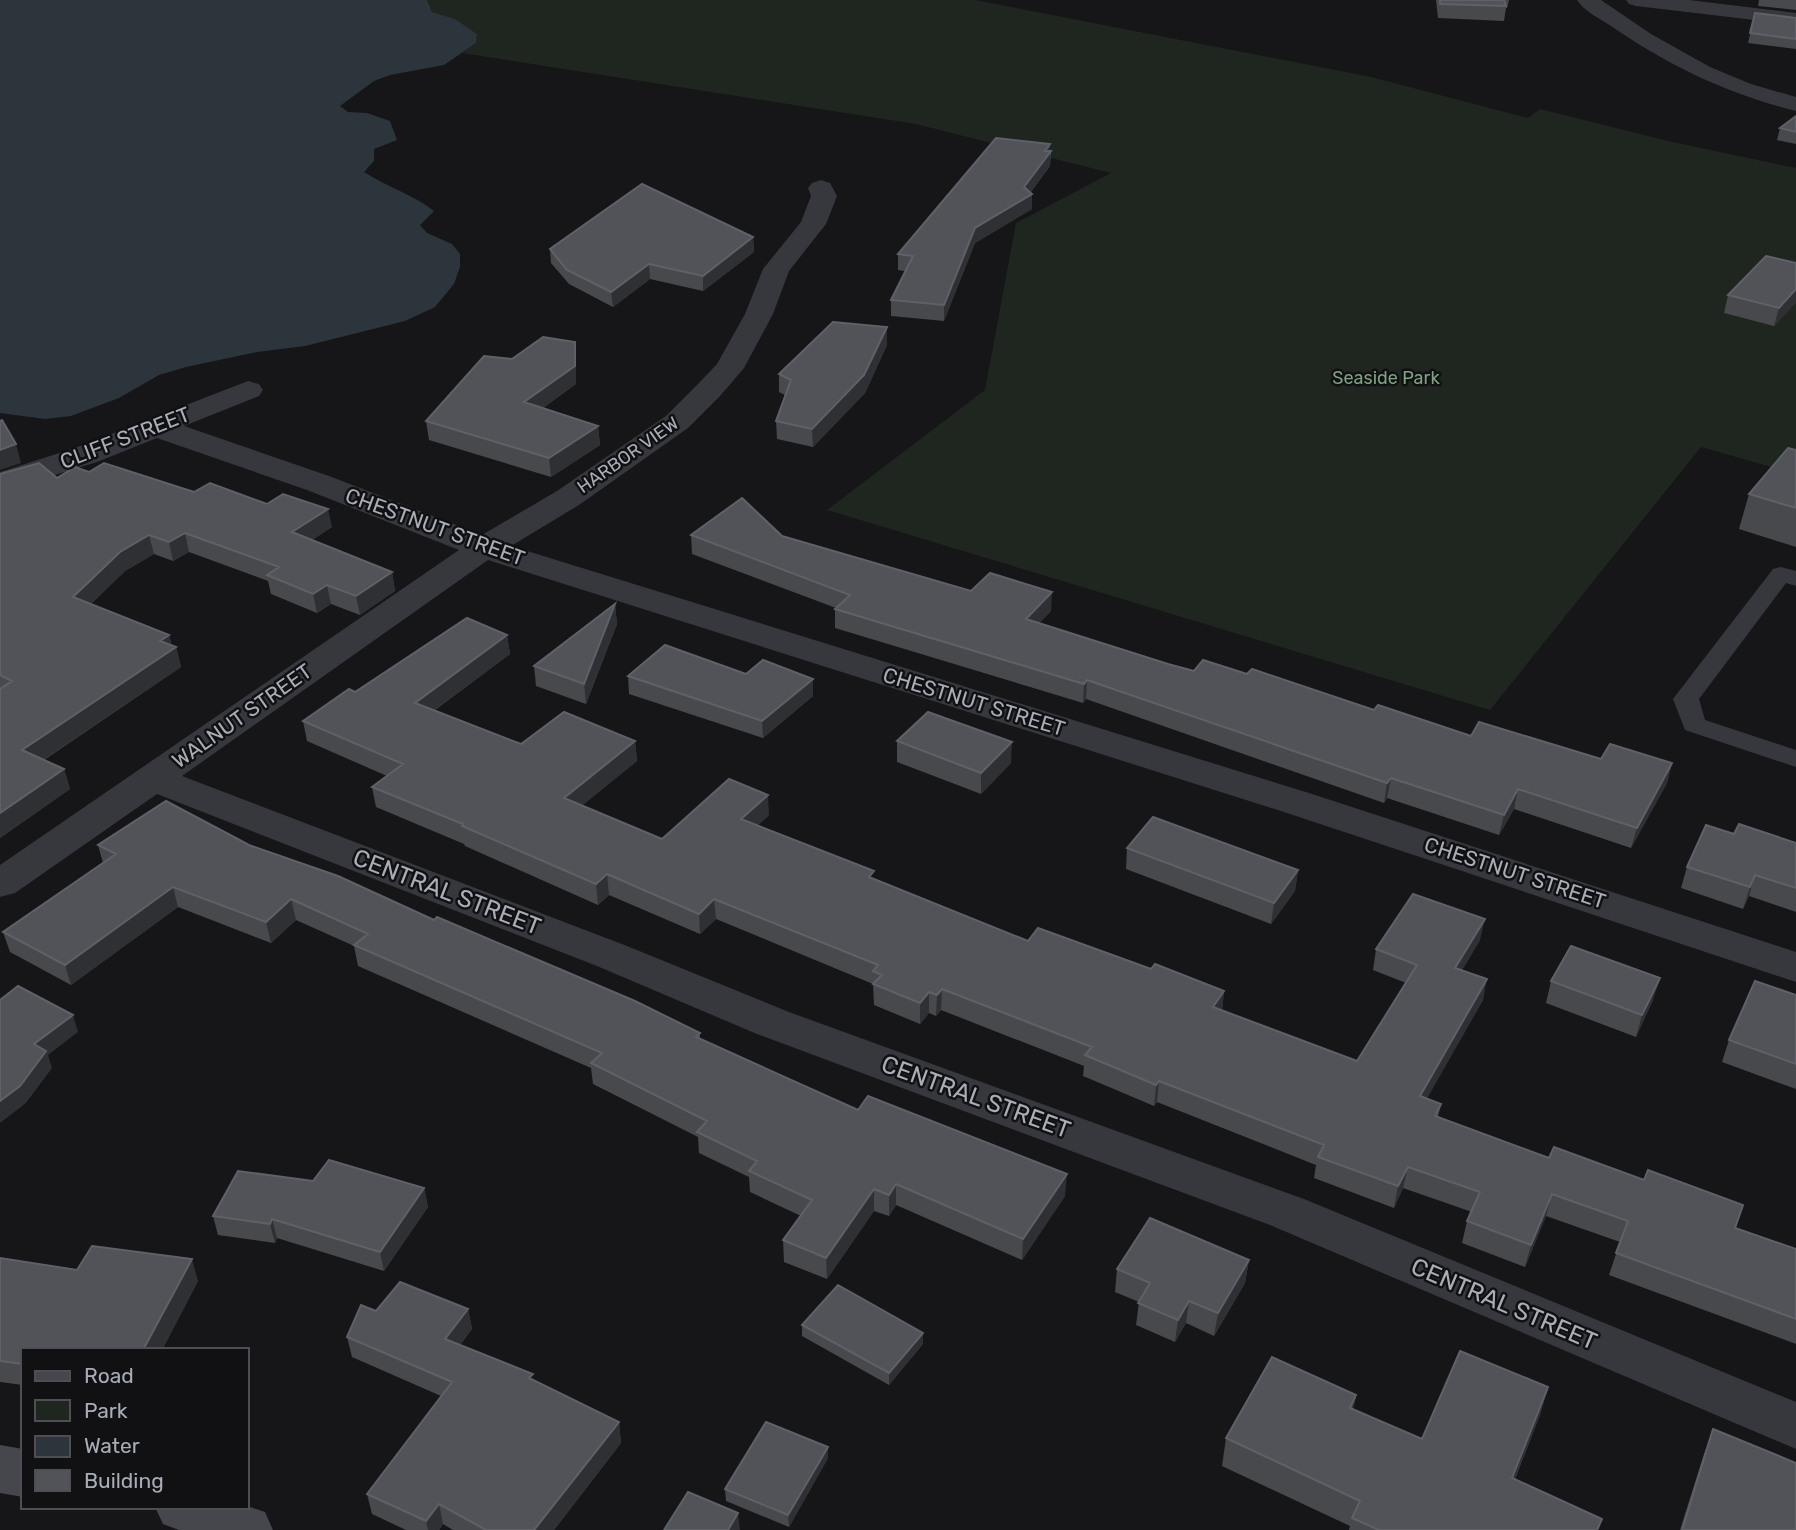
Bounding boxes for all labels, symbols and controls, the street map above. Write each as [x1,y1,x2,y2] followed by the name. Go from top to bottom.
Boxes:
[1332,367,1440,389] park label: Seaside Park
[56,401,193,474] street label: CLIFF STREET
[573,412,683,498] street label: HARBOR VIEW
[342,482,528,571] street label: CHESTNUT STREET
[167,658,316,773] street label: WALNUT STREET
[880,662,1068,741] street label: CHESTNUT STREET
[1421,831,1609,914] street label: CHESTNUT STREET
[349,843,545,941] street label: CENTRAL STREET
[878,1050,1074,1144] street label: CENTRAL STREET
[1407,1252,1601,1356] street label: CENTRAL STREET
[21,1348,248,1509] legend
[84,1363,134,1388] text: Road
[84,1398,128,1423] text: Park
[84,1433,140,1458] text: Water
[84,1468,164,1493] text: Building

